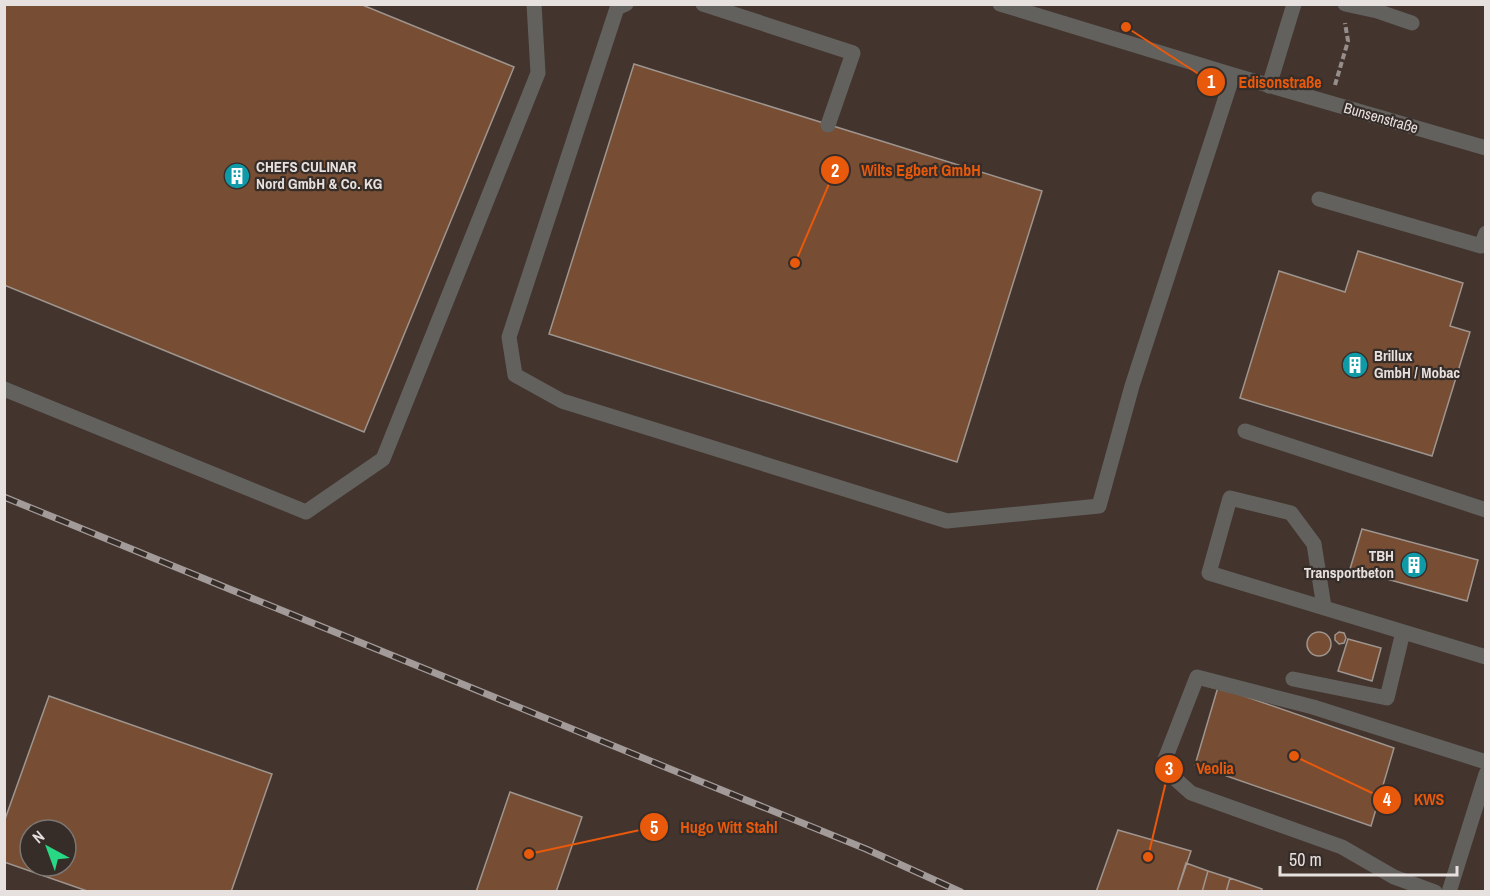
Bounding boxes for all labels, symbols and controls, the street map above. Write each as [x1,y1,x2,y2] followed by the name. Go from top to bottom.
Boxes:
[1196,65,1333,99] callout: Edisonstraße
[1207,69,1216,94] text: 1
[1238,71,1322,93] text: Edisonstraße
[1341,97,1421,138] street label: Bunsenstraße
[820,153,993,187] callout: Wilts Egbert GmbH
[256,156,382,194] place label: CHEFS CULINAR Nord GmbH & Co. KG
[831,158,839,183] text: 2
[861,159,981,181] text: Wilts Egbert GmbH
[222,161,252,191] building icon: CHEFS CULINAR Nord GmbH & Co. KG
[1374,345,1460,383] place label: Brillux GmbH / Mobac
[1340,350,1370,380] building icon: Brillux GmbH / Mobac
[1304,545,1394,583] place label: TBH Transportbeton
[1399,550,1429,580] building icon: TBH Transportbeton
[1154,752,1245,786] callout: Veolia
[1165,756,1173,781] text: 3
[1196,757,1235,779] text: Veolia
[1372,783,1456,817] callout: KWS
[1383,787,1392,812] text: 4
[1414,788,1445,810] text: KWS
[639,810,790,844] callout: Hugo Witt Stahl
[650,815,658,840] text: 5
[680,816,778,838] text: Hugo Witt Stahl
[18,818,78,878] north arrow
[27,825,49,848] text: N
[1280,839,1457,877] scale bar
[1289,847,1322,872] text: 50 m

